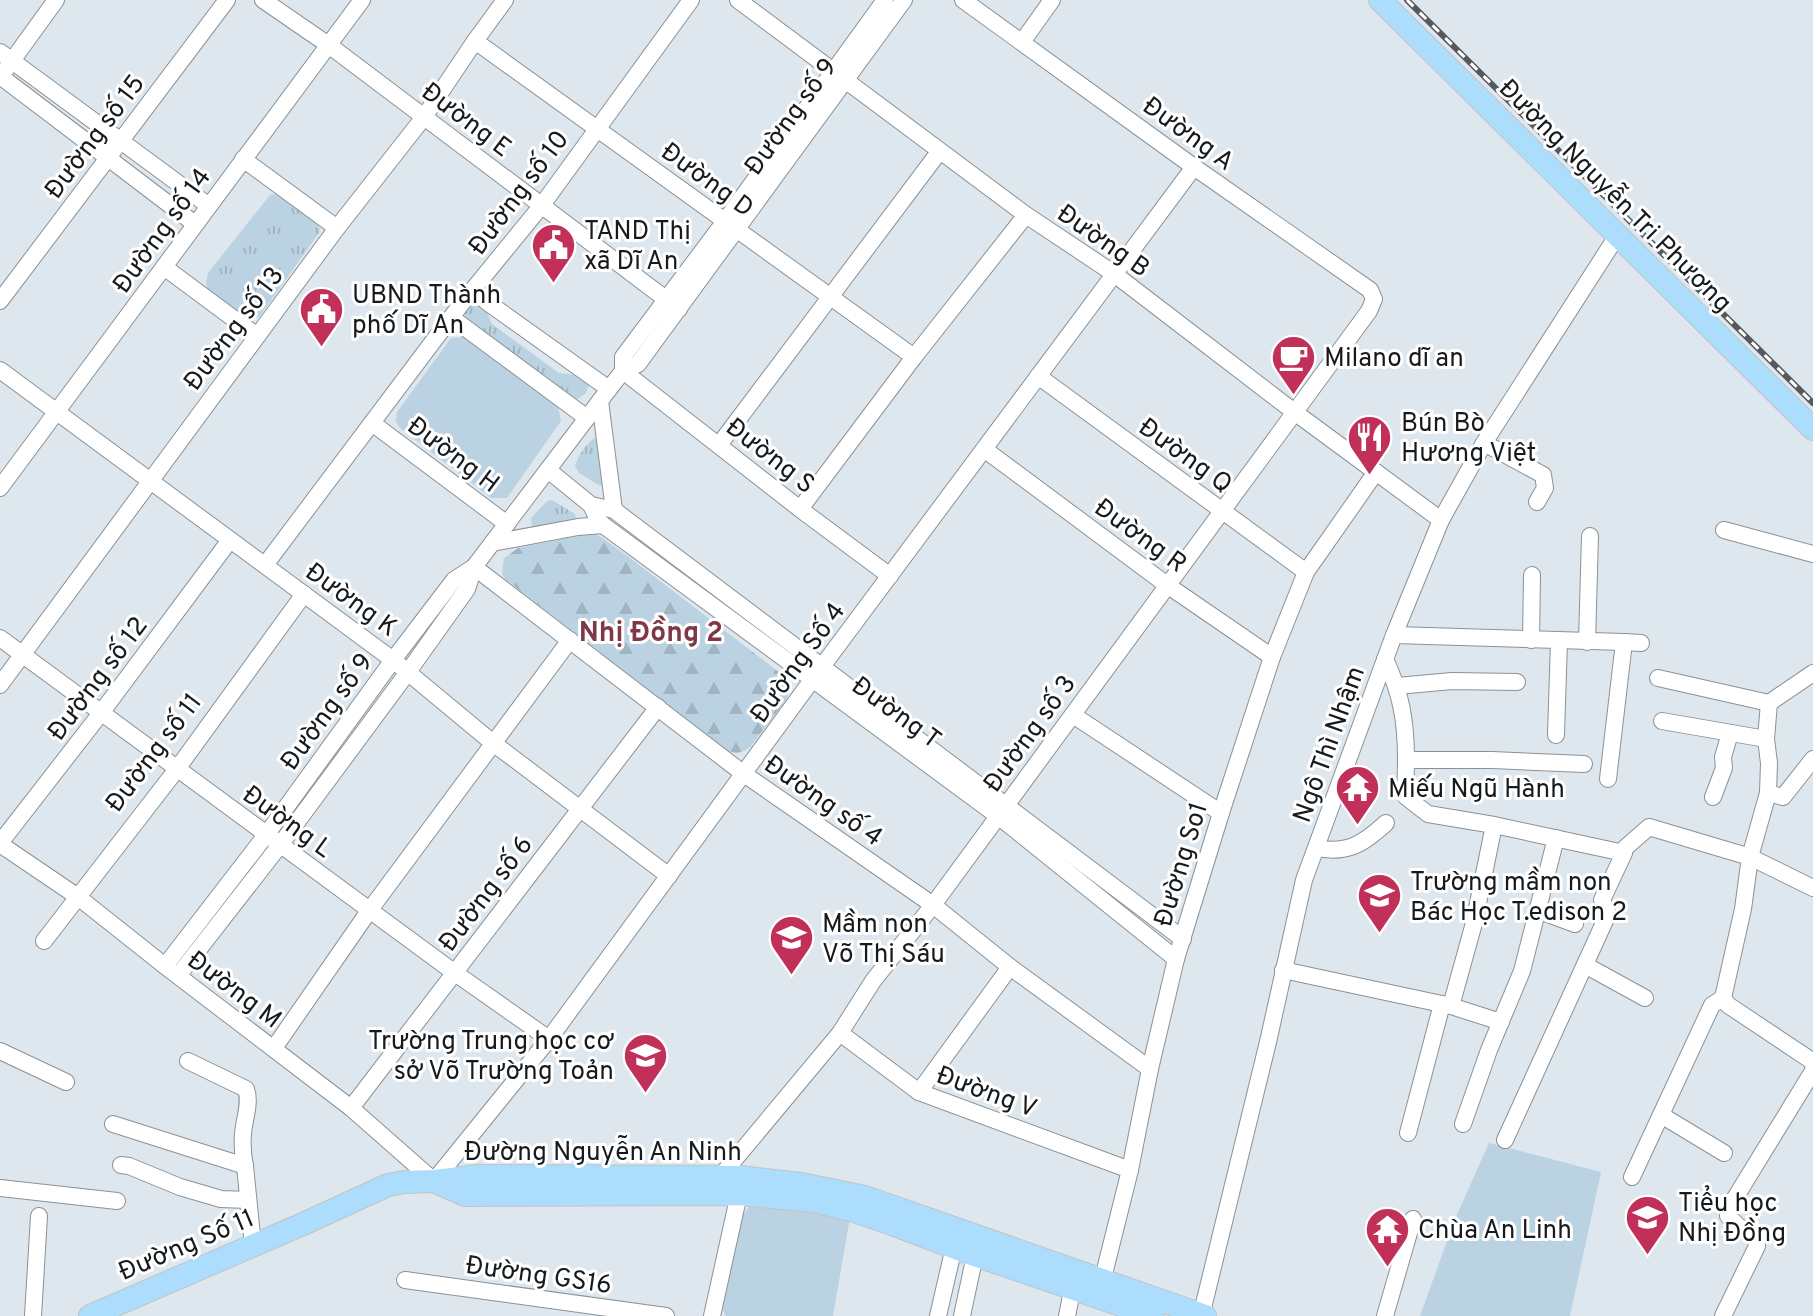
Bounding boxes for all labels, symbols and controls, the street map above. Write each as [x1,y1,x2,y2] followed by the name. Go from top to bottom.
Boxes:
[738,52,846,183] street label: Đường số 9
[38,68,153,206] street label: Đường số 15
[1491,72,1739,320] street label: Đường Nguyễn Tri Phương
[414,76,517,166] street label: Đường E
[1135,91,1240,179] street label: Đường A
[462,124,578,262] street label: Đường số 10
[654,136,759,226] street label: Đường D
[106,162,219,301] street label: Đường số 14
[1050,198,1155,286] street label: Đường B
[584,216,691,279] place label: TAND Thị xã Dĩ An
[529,221,577,284] public building icon: TAND Thị xã Dĩ An
[177,260,292,398] street label: Đường số 13
[352,280,501,343] place label: UBND Thành phố Dĩ An
[297,285,345,348] public building icon: UBND Thành phố Dĩ An
[1269,333,1317,396] cafe icon: Milano dĩ an
[1324,343,1464,376] place label: Milano dĩ an
[1401,408,1536,471] place label: Bún Bò Hương Việt
[400,411,505,501] street label: Đường H
[718,412,821,502] street label: Đường S
[1131,412,1238,502] street label: Đường Q
[1346,413,1394,476] restaurant icon: Bún Bò Hương Việt
[1087,492,1192,582] street label: Đường R
[298,557,403,646] street label: Đường K
[743,596,854,730] street label: Đường Số 4
[41,610,156,748] street label: Đường số 12
[579,615,723,652] district label: Nhị Đồng 2
[274,647,382,778] street label: Đường số 9
[1287,662,1374,828] street label: Ngô Thì Nhậm
[977,669,1085,800] street label: Đường số 3
[844,670,947,758] street label: Đường T
[99,687,211,820] street label: Đường số 11
[757,748,889,855] street label: Đường số 4
[1333,764,1381,827] temple icon: Miếu Ngũ Hành
[1388,773,1565,807] place label: Miếu Ngũ Hành
[235,779,338,867] street label: Đường L
[1148,799,1217,931] street label: Đường So1
[432,829,541,959] street label: Đường số 6
[1410,866,1627,930] place label: Trường mầm non Bác Học T.edison 2
[1355,872,1403,935] school or university icon: Trường mầm non Bác Học T.edison 2
[822,908,945,972] place label: Mầm non Võ Thị Sáu
[767,914,815,977] school or university icon: Mầm non Võ Thị Sáu
[180,945,287,1037] street label: Đường M
[368,1026,614,1089] place label: Trường Trung học cơ sở Võ Trường Toản
[621,1031,669,1094] school or university icon: Trường Trung học cơ sở Võ Trường Toản
[931,1060,1041,1127] street label: Đường V
[464,1135,742,1170] street label: Đường Nguyễn An Ninh
[1678,1185,1786,1251] place label: Tiểu học Nhị Đồng
[1623,1193,1671,1256] school or university icon: Tiểu học Nhị Đồng
[114,1202,260,1290] street label: Đường Số 11
[1363,1205,1411,1268] temple icon: Chùa An Linh
[1418,1215,1572,1248] place label: Chùa An Linh
[463,1250,614,1303] street label: Đường GS16

